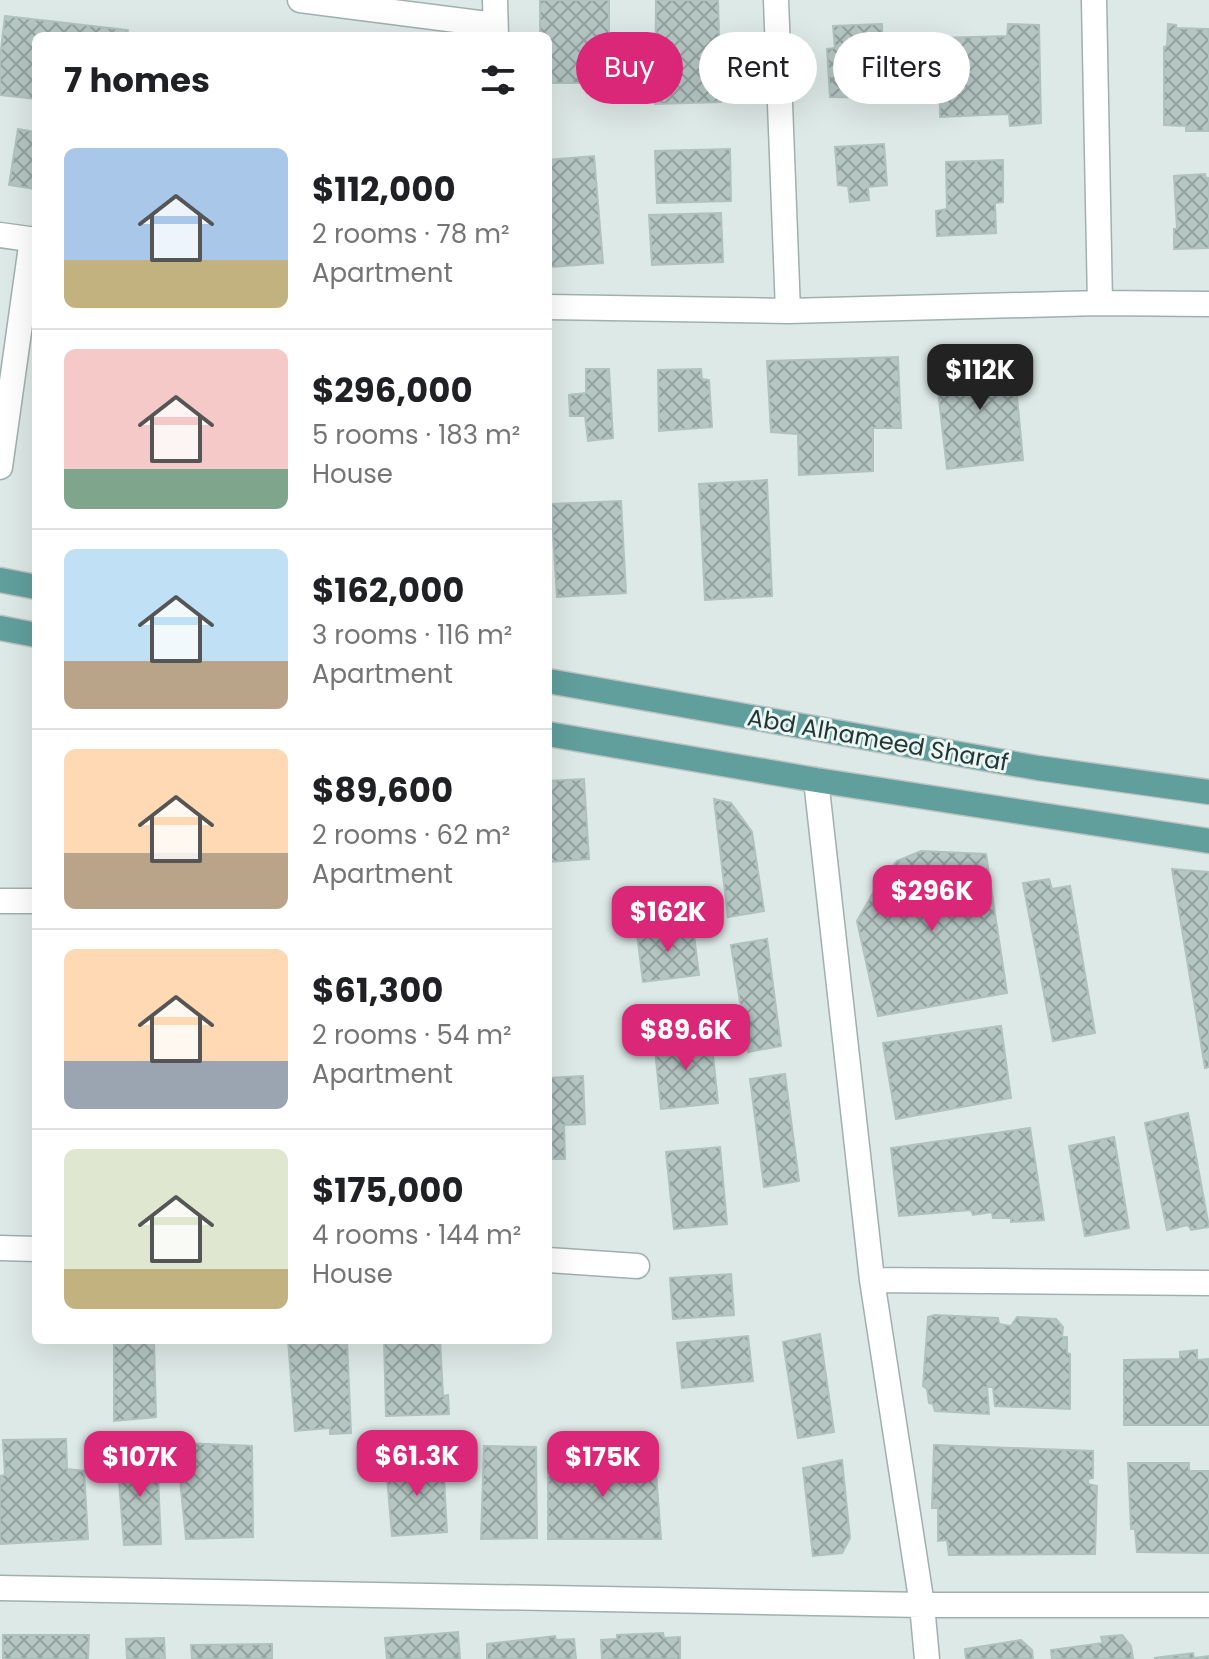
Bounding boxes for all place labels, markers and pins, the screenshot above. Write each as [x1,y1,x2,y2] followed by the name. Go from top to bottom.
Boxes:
[924,344,1036,412] pin: $112K
[876,865,988,933] pin: $296K
[612,886,724,954] pin: $162K
[621,1004,751,1072] pin: $89.6K
[352,1430,482,1498] pin: $61.3K
[84,1431,196,1499] pin: $107K
[547,1431,659,1499] pin: $175K

